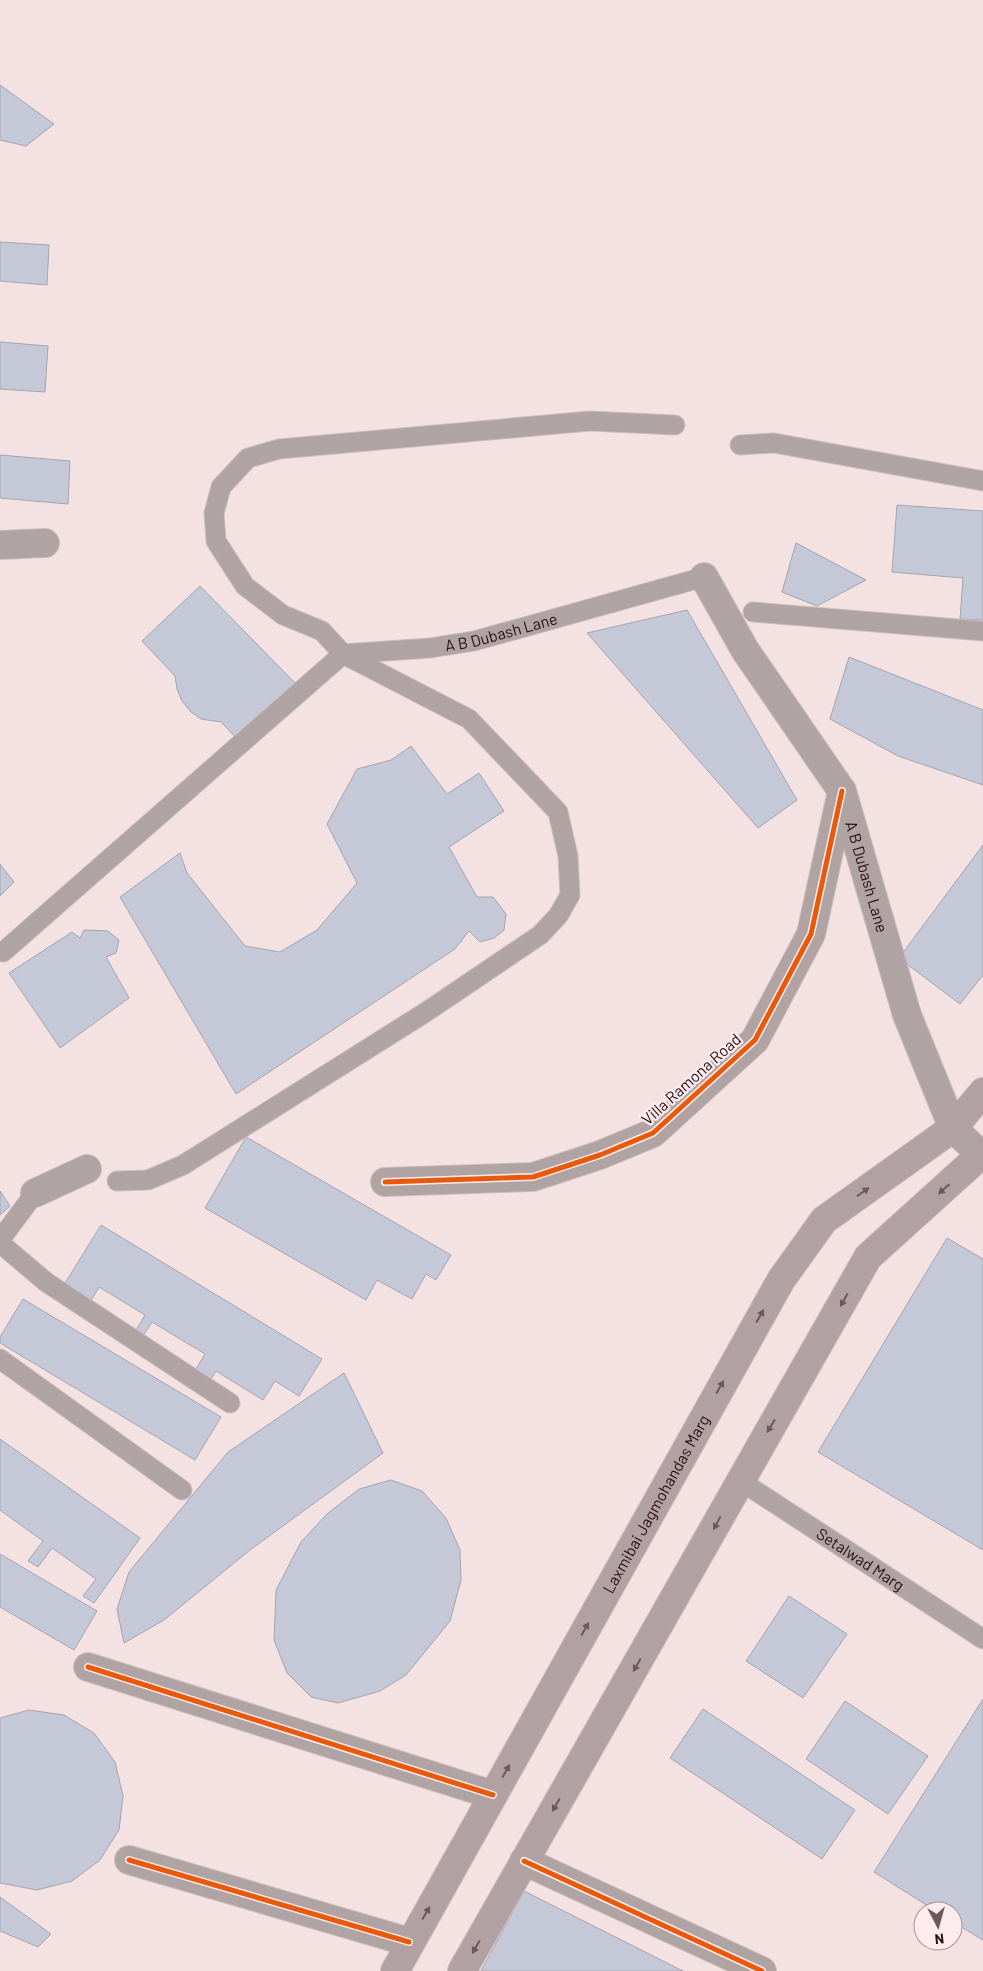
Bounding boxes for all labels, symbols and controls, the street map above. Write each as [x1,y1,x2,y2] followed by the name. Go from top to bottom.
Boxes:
[444,608,559,654] street label: A B Dubash Lane
[842,818,892,934] street label: A B Dubash Lane
[637,1029,744,1128] street label: Villa Ramona Road
[939,1183,951,1195] one-way arrow
[857,1187,870,1197] one-way arrow
[840,1292,848,1307] one-way arrow
[756,1310,765,1323] one-way arrow
[716,1380,724,1395] one-way arrow
[598,1411,713,1596] street label: Laxmibai Jagmohandas Marg
[767,1419,776,1432] one-way arrow
[713,1516,721,1530] one-way arrow
[813,1523,908,1594] street label: Setalwad Marg
[581,1622,589,1636] one-way arrow
[632,1658,641,1671] one-way arrow
[502,1764,510,1779] one-way arrow
[552,1798,560,1813] one-way arrow
[913,1901,963,1951] north arrow
[422,1905,430,1920] one-way arrow
[934,1930,945,1948] text: N
[471,1940,480,1953] one-way arrow

